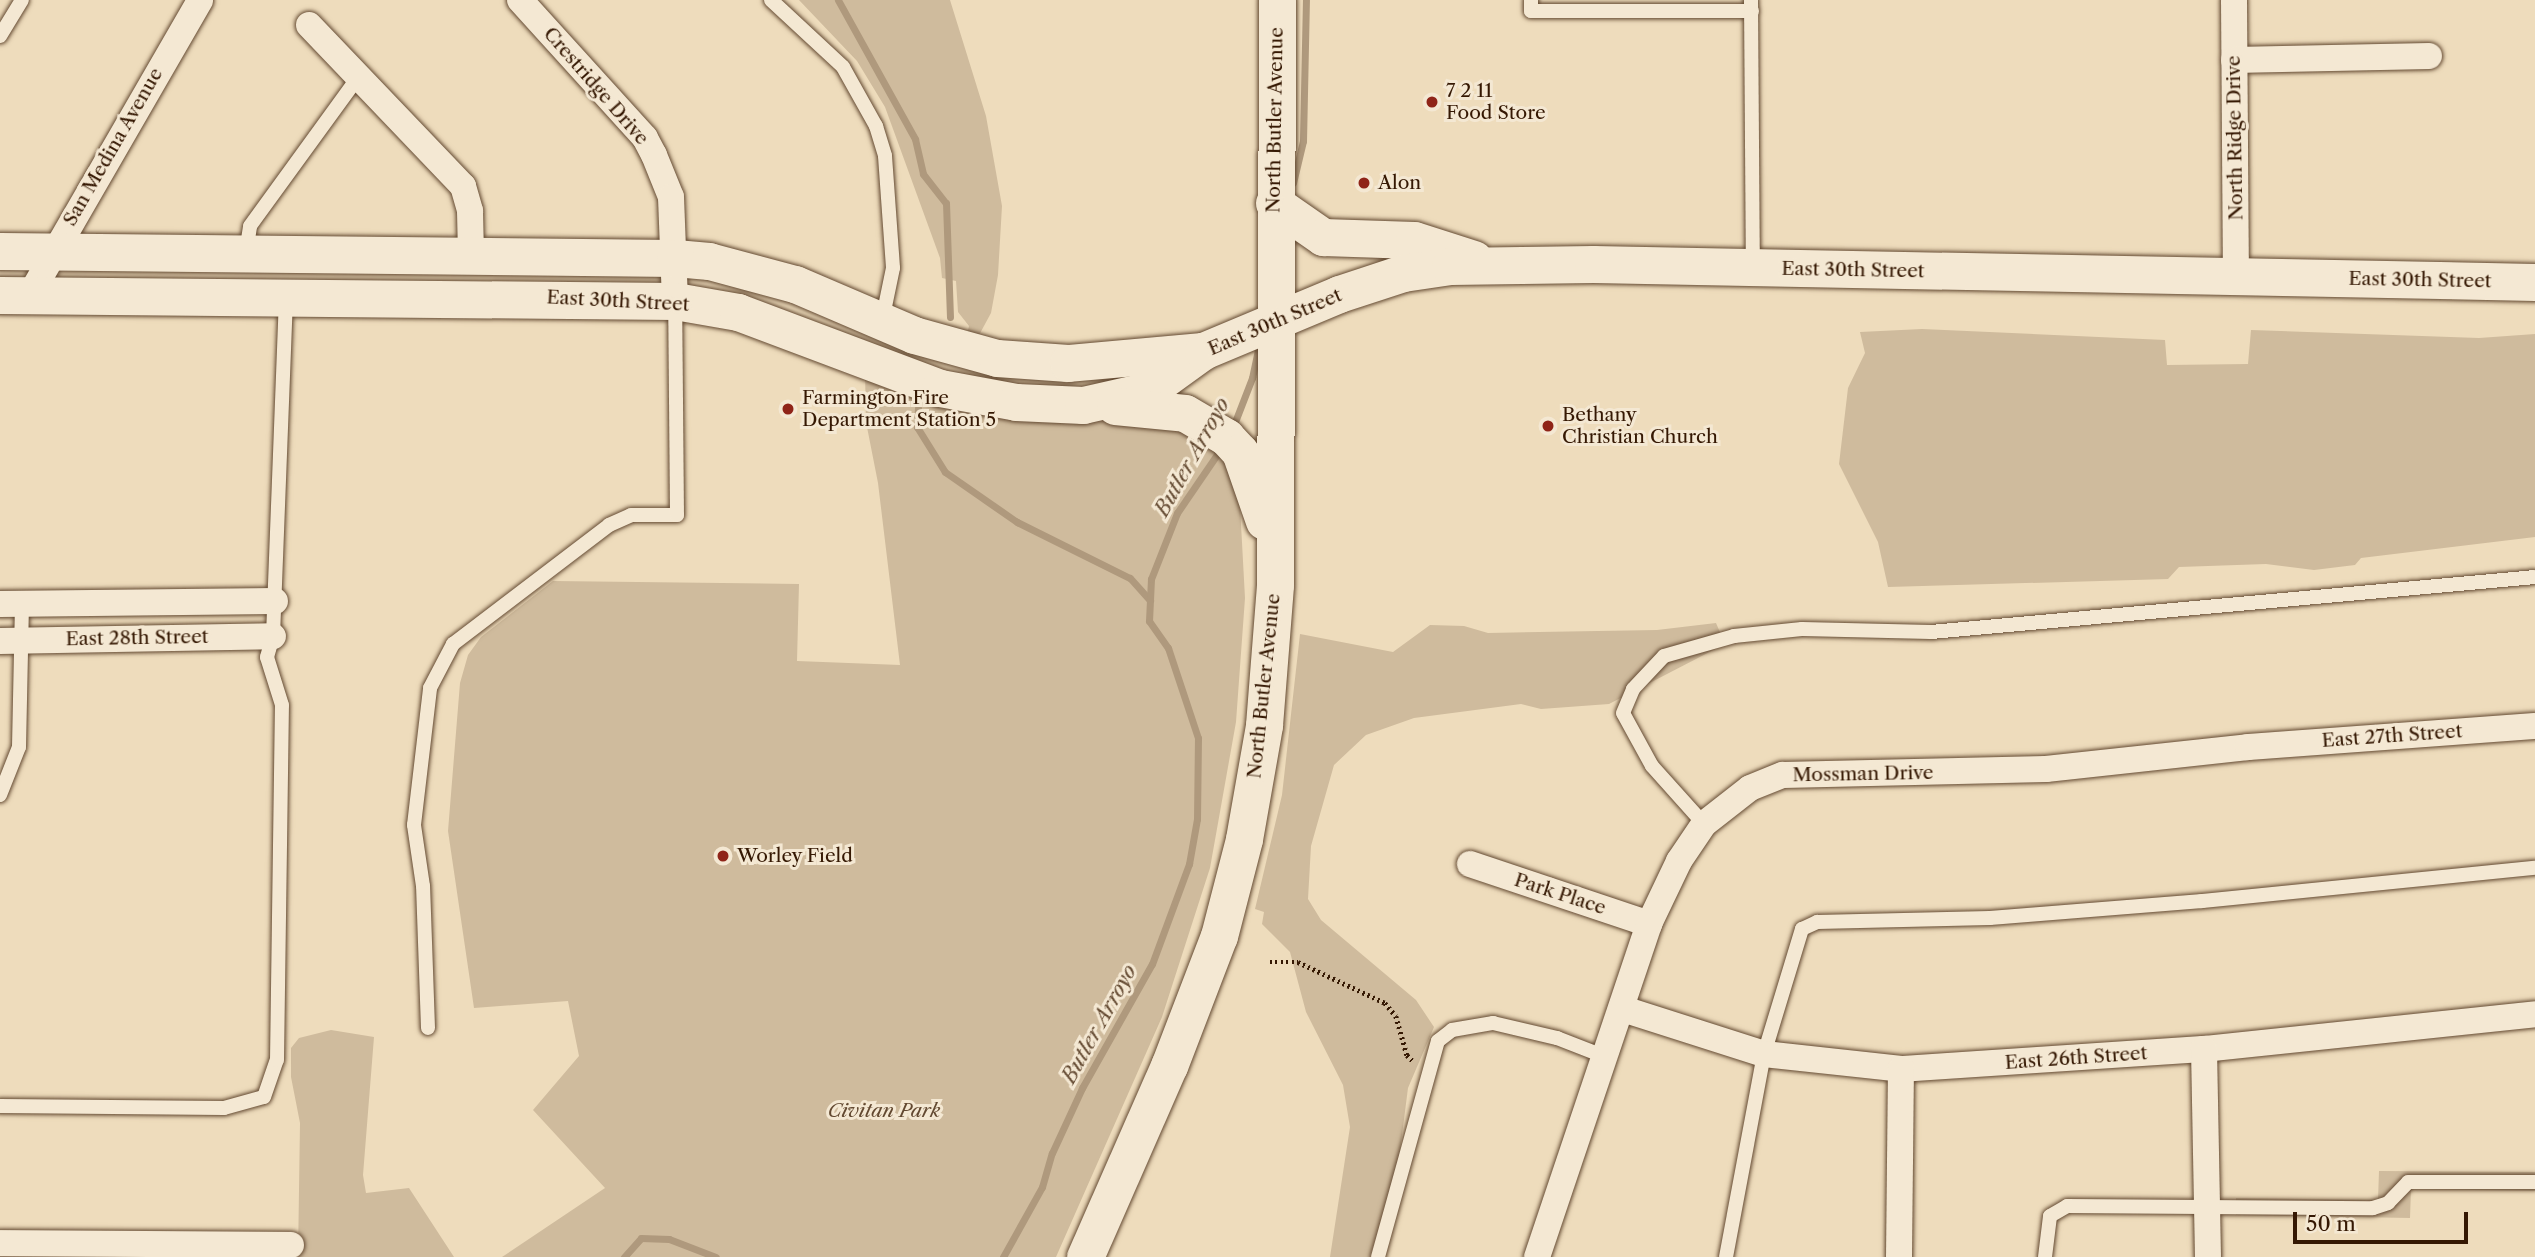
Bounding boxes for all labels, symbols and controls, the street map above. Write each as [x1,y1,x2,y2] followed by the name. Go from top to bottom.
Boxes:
[539,23,653,149] street label: Crestridge Drive
[1262,26,1288,214] street label: North Butler Avenue
[2222,55,2248,221] street label: North Ridge Drive
[58,64,168,230] street label: San Medina Avenue
[1446,80,1546,124] place label: 7 2 11 Food Store
[1424,94,1440,110] marker: 7 2 11 Food Store
[1378,172,1421,194] place label: Alon
[1356,175,1372,191] marker: Alon
[1781,257,1925,283] street label: East 30th Street
[2348,267,2492,293] street label: East 30th Street
[1205,284,1345,360] street label: East 30th Street
[546,286,690,316] street label: East 30th Street
[802,387,996,431] place label: Farmington Fire Department Station 5
[1149,393,1235,521] water label: Butler Arroyo
[780,401,796,417] marker: Farmington Fire Department Station 5
[1562,404,1718,448] place label: Bethany Christian Church
[1540,418,1556,434] marker: Bethany Christian Church
[1243,592,1285,780] street label: North Butler Avenue
[65,625,209,651] street label: East 28th Street
[2321,720,2463,752] street label: East 27th Street
[1792,761,1934,787] street label: Mossman Drive
[737,845,853,867] place label: Worley Field
[715,848,731,864] marker: Worley Field
[1511,868,1609,920] street label: Park Place
[1056,960,1142,1088] water label: Butler Arroyo
[2004,1042,2148,1074] street label: East 26th Street
[828,1100,940,1122] park label: Civitan Park
[2297,1198,2472,1242] scale bar
[2306,1211,2356,1236] text: 50 m

